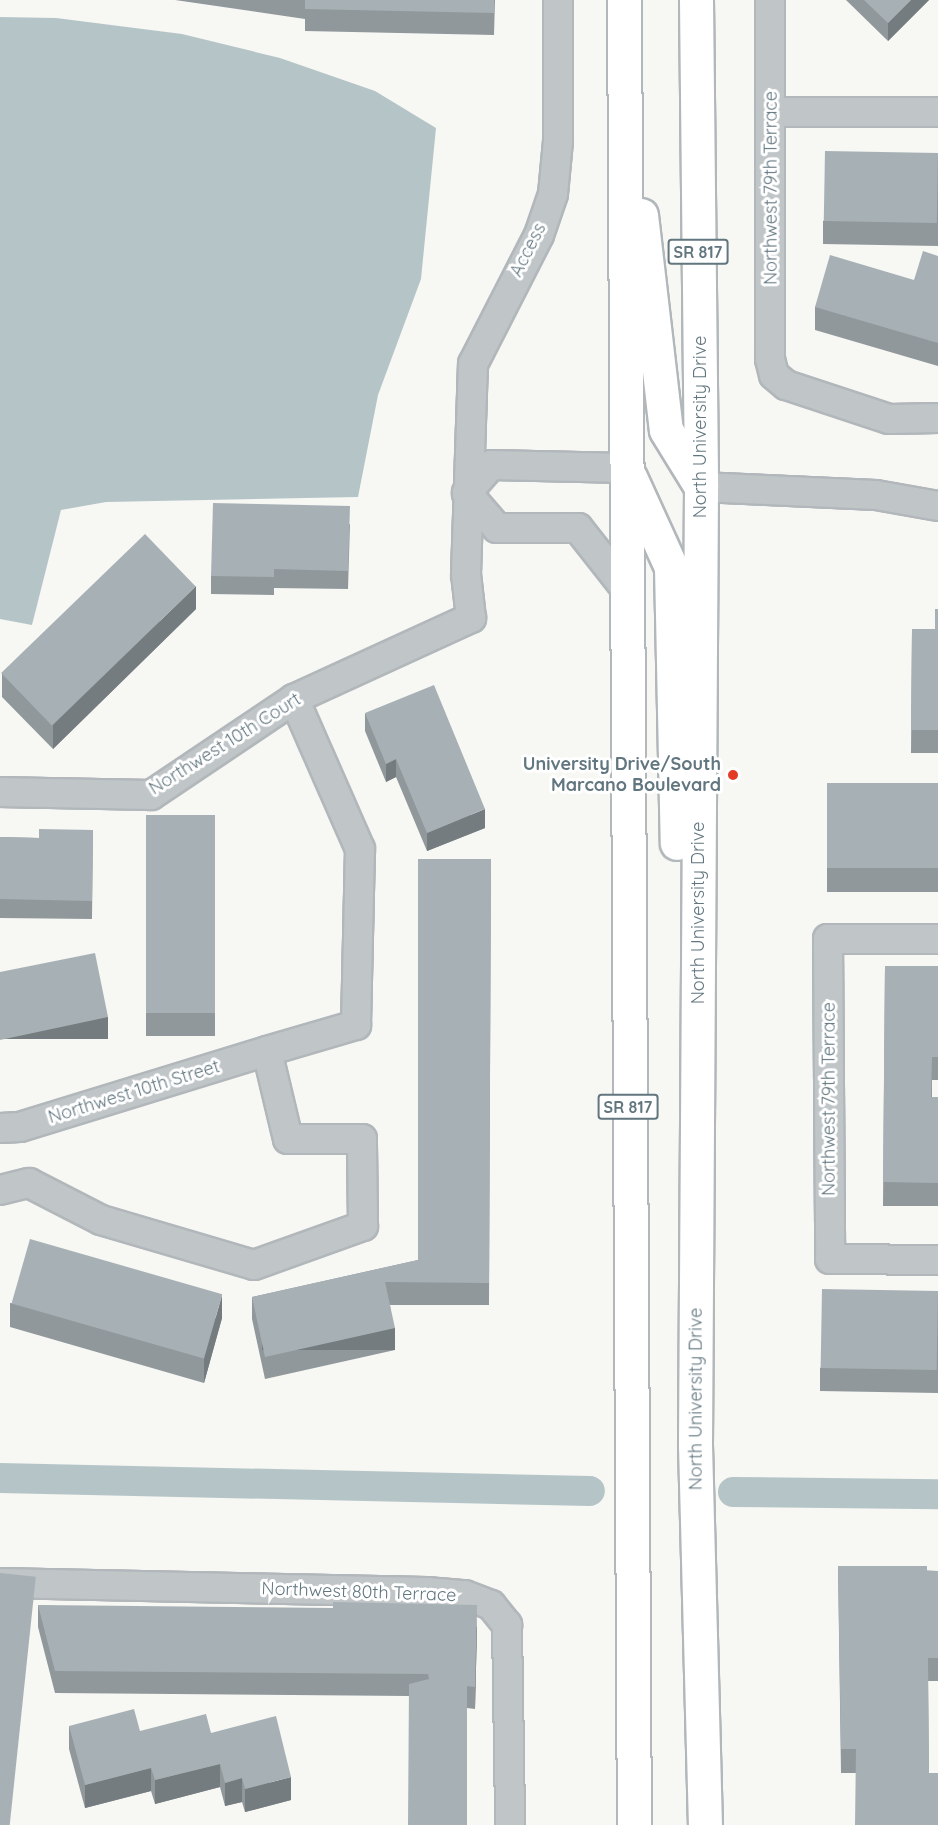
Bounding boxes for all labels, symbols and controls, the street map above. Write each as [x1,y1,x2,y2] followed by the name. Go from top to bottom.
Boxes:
[760,91,782,285] street label: Northwest 79th Terrace
[505,220,551,280] street label: Access
[666,239,730,265] road number: SR 817
[689,336,711,518] street label: North University Drive
[145,688,305,800] street label: Northwest 10th Court
[523,754,721,796] place label: University Drive/South Marcano Boulevard
[726,768,740,782] marker: University Drive/South Marcano Boulevard
[687,822,709,1004] street label: North University Drive
[818,1002,840,1196] street label: Northwest 79th Terrace
[46,1056,222,1128] street label: Northwest 10th Street
[596,1094,660,1120] road number: SR 817
[685,1308,707,1490] street label: North University Drive
[261,1578,457,1606] street label: Northwest 80th Terrace

